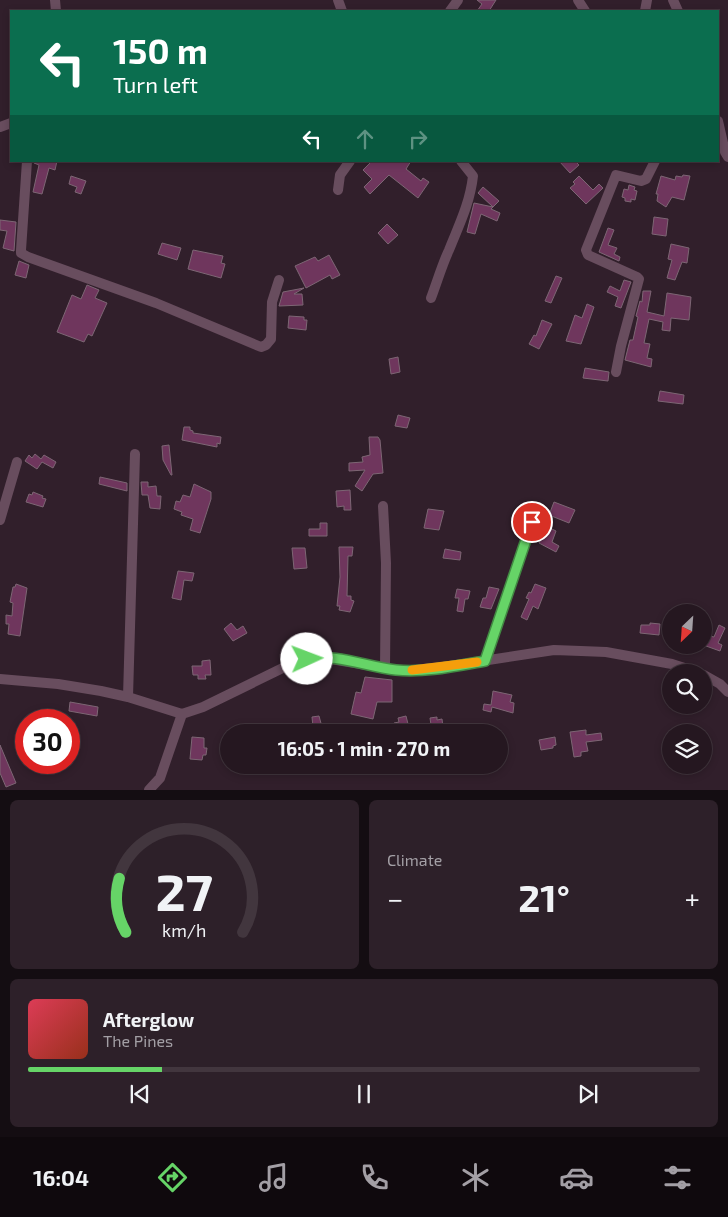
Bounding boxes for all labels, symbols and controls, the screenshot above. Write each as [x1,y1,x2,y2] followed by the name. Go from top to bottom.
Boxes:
[113,29,208,71] text: 150 m
[30,30,95,95] icon: left
[113,71,198,97] text: Turn left
[298,125,326,153] icon: left
[351,125,379,153] icon: ahead
[404,125,432,153] icon: right
[511,501,553,543] pin
[518,508,546,536] icon: arrive
[662,604,712,654] north arrow
[662,604,712,774] map controls
[280,632,332,684] position arrow
[662,664,712,714] button: search
[15,709,80,774] speed limit sign: 30
[662,724,712,774] button: layers
[278,737,450,760] text: 16:05 · 1 min · 270 m
[387,850,442,869] text: Climate
[156,859,213,921] text: 27
[518,874,570,920] text: 21°
[387,881,403,915] text: −
[685,881,700,915] text: +
[162,919,207,941] text: km/h
[103,1008,194,1031] text: Afterglow
[103,1031,173,1050] text: The Pines
[126,1080,154,1108] icon: previous
[350,1080,378,1108] icon: pause
[574,1080,602,1108] icon: next
[155,1160,190,1195] icon: directions
[256,1160,291,1195] icon: music
[357,1160,392,1195] icon: phone
[458,1160,493,1195] icon: climate
[559,1160,594,1195] icon: car
[660,1160,695,1195] icon: filters
[33,1164,89,1190] text: 16:04

